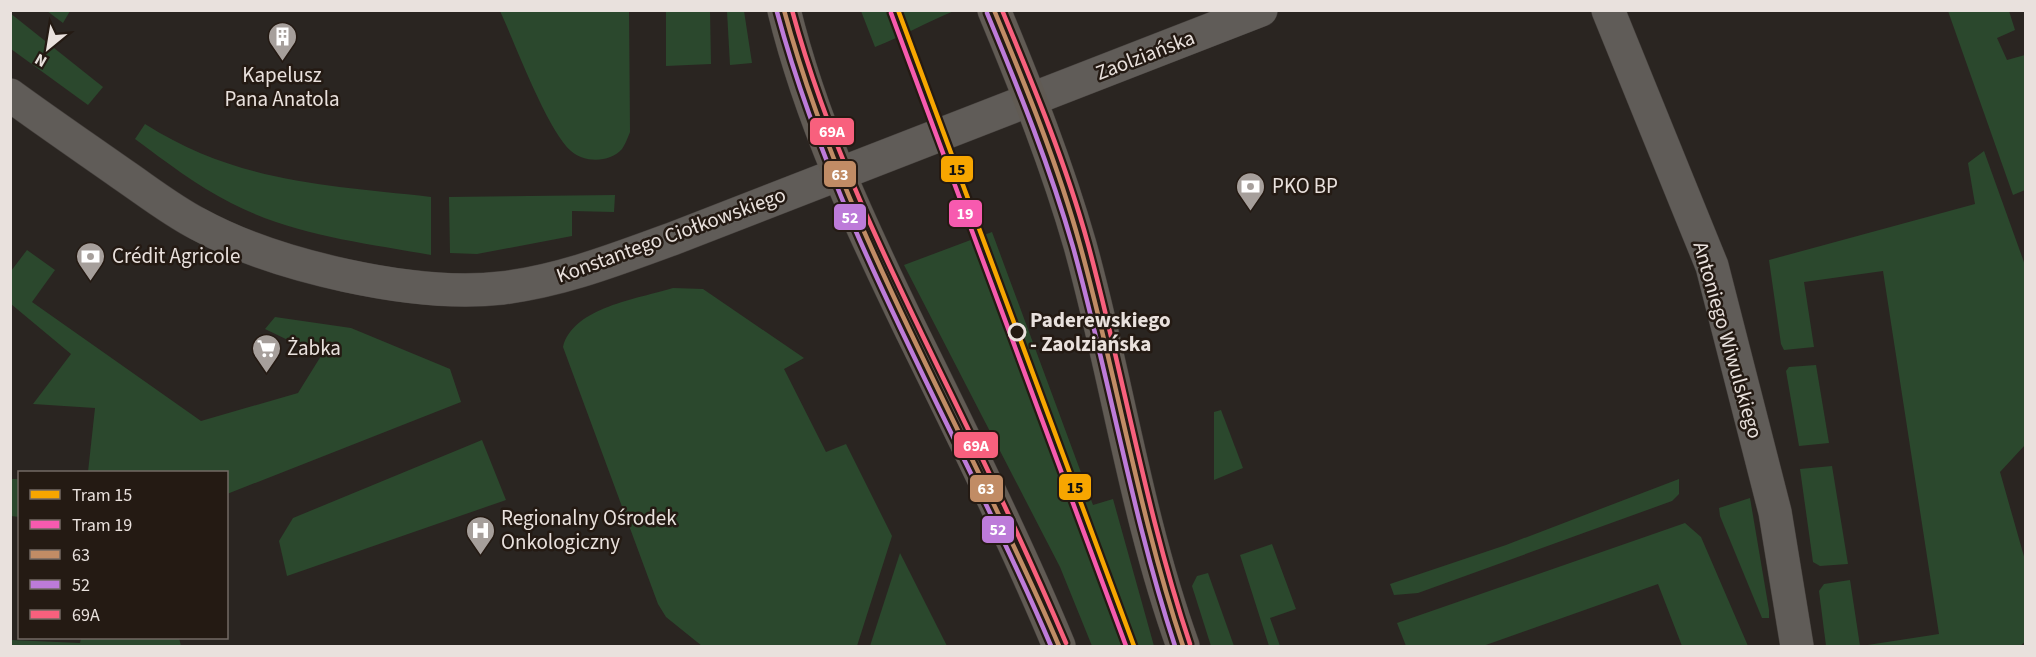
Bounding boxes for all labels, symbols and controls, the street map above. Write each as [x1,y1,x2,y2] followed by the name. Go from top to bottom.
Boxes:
[18,18,78,78] north arrow
[266,20,298,62] building icon: Kapelusz Pana Anatola
[1091,22,1199,88] street label: Zaolziańska
[31,48,51,72] text: N
[224,60,340,114] place label: Kapelusz Pana Anatola
[809,117,855,146] line badge: 69A
[819,121,846,143] text: 69A
[940,155,974,183] line badge: 15
[949,159,965,181] text: 15
[823,160,857,188] line badge: 63
[832,164,848,186] text: 63
[1235,170,1267,212] bank icon: PKO BP
[1272,171,1338,201] place label: PKO BP
[552,179,790,291] street label: Konstantego Ciołkowskiego
[948,199,983,228] line badge: 19
[833,203,867,231] line badge: 52
[957,203,973,225] text: 19
[842,207,858,229] text: 52
[1686,238,1770,442] street label: Antoniego Wiwulskiego
[75,240,107,282] bank icon: Crédit Agricole
[112,241,240,271] place label: Crédit Agricole
[1030,305,1171,359] place label: Paderewskiego - Zaolziańska
[1008,323,1026,341] marker: Paderewskiego - Zaolziańska
[250,332,282,374] supermarket icon: Żabka
[287,333,341,363] place label: Żabka
[953,431,999,459] line badge: 69A
[963,435,990,457] text: 69A
[18,471,228,639] legend
[1058,473,1092,501] line badge: 15
[969,474,1004,503] line badge: 63
[1067,477,1083,499] text: 15
[978,478,994,500] text: 63
[72,483,132,508] text: Tram 15
[501,503,677,557] place label: Regionalny Ośrodek Onkologiczny
[72,513,132,538] text: Tram 19
[464,514,496,556] hospital icon: Regionalny Ośrodek Onkologiczny
[981,515,1015,544] line badge: 52
[990,519,1006,541] text: 52
[72,543,90,568] text: 63
[72,573,90,598] text: 52
[72,603,100,628] text: 69A

